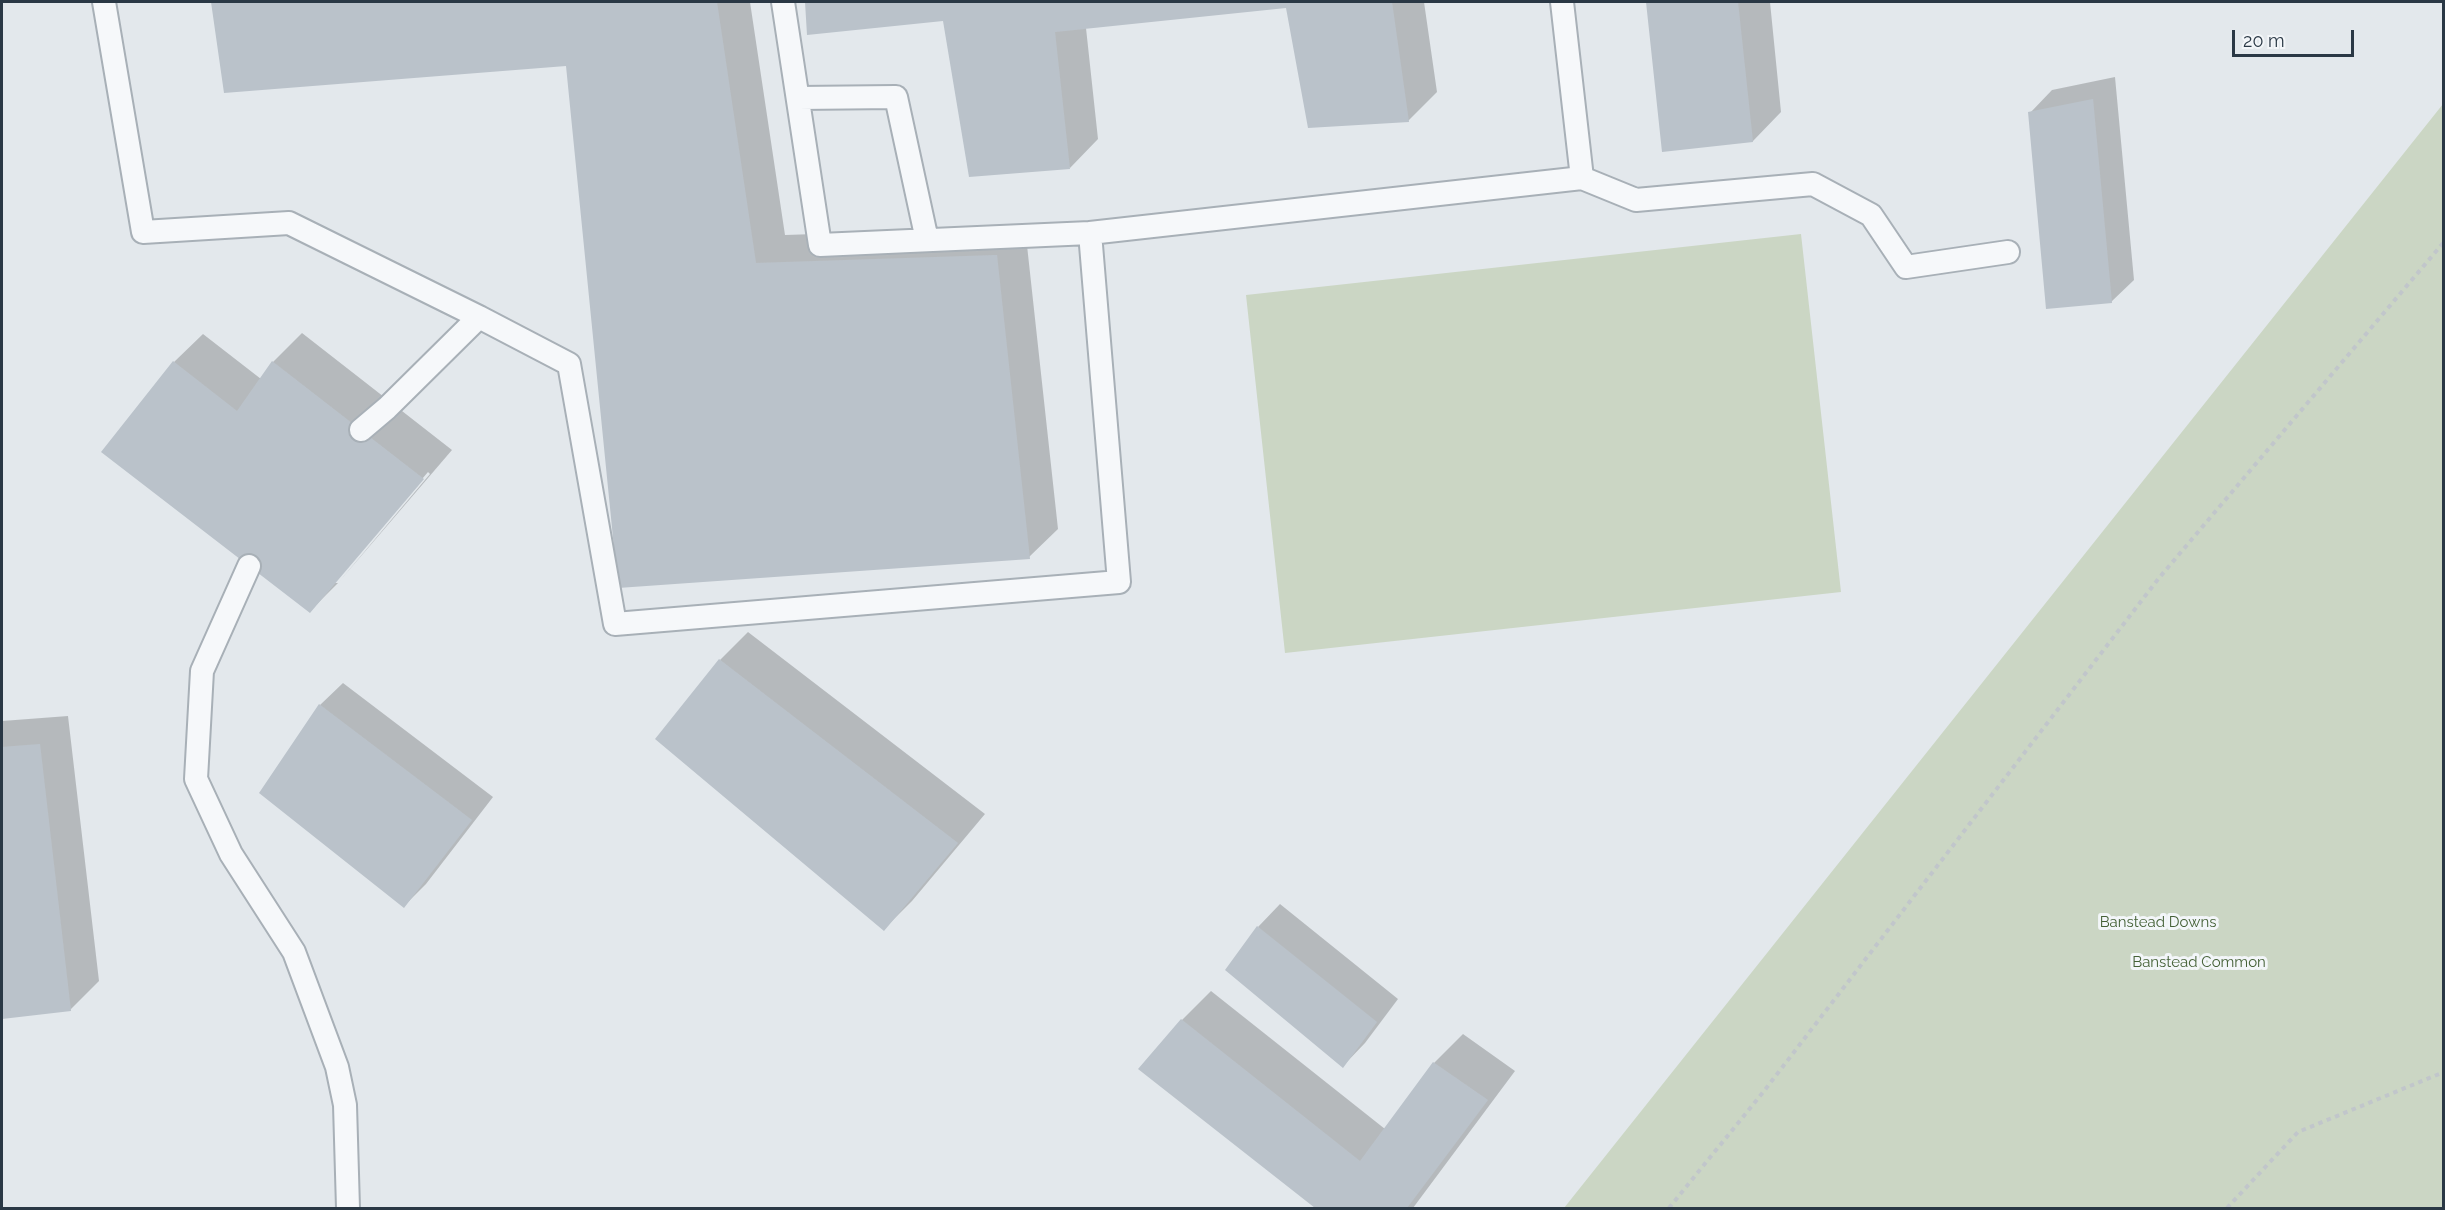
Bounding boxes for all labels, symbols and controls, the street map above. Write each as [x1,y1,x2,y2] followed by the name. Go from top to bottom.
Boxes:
[2235,18,2356,56] scale bar
[2243,30,2285,51] text: 20 m
[2100,913,2216,931] park label: Banstead Downs
[2132,953,2266,971] park label: Banstead Common

